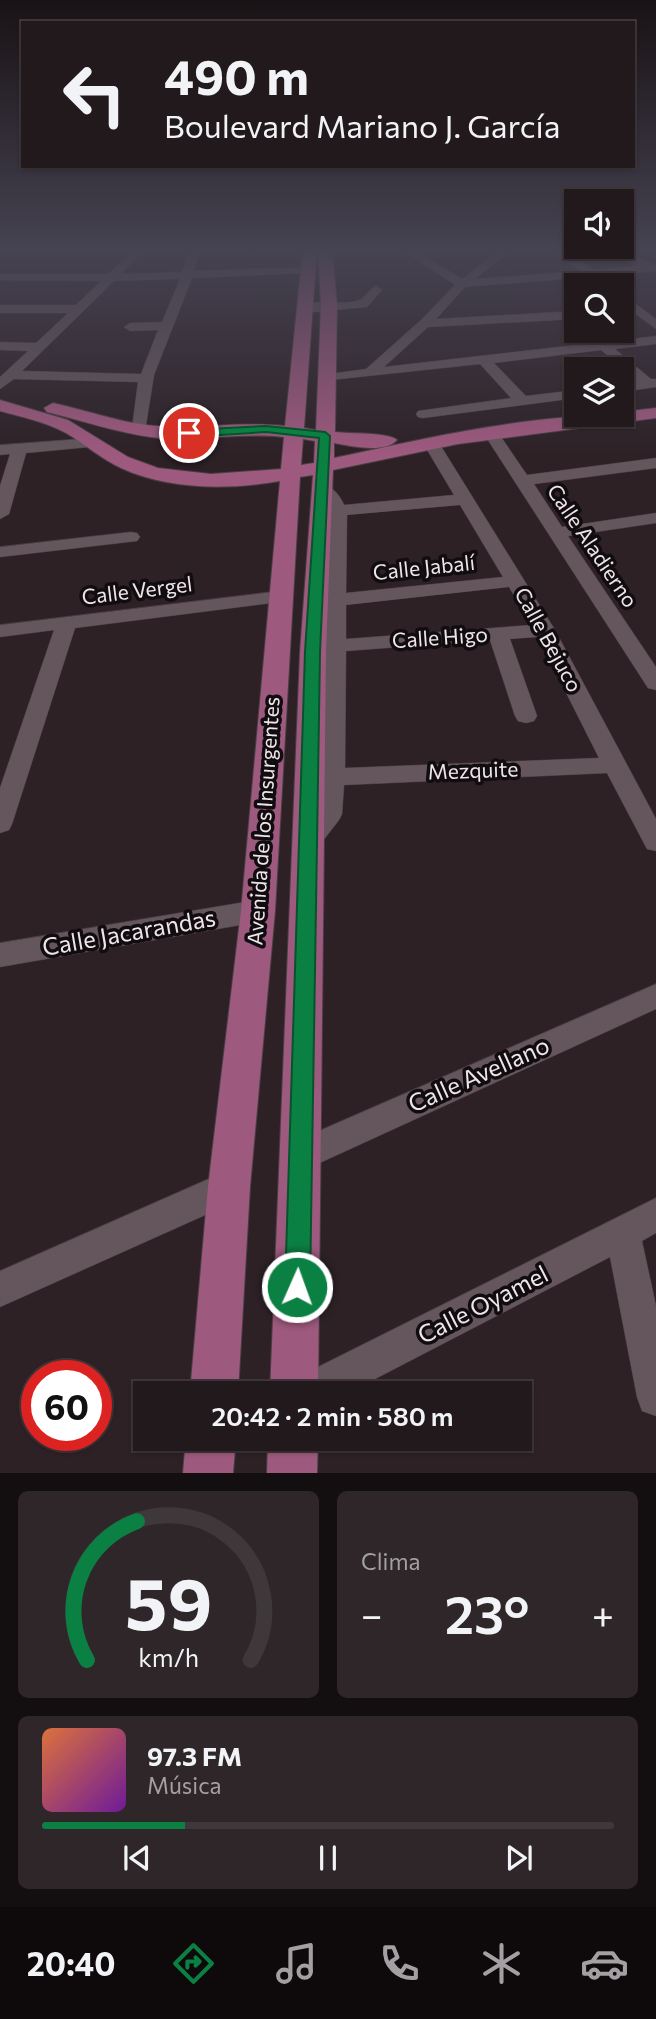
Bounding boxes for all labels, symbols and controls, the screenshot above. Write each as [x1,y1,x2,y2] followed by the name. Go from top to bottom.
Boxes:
[164,45,309,105] text: 490 m
[49,49,140,140] icon: left
[164,105,561,145] text: Boulevard Mariano J. García
[564,189,634,427] map controls
[564,189,634,259] button: sound
[564,273,634,343] button: search
[564,357,634,427] button: layers
[159,403,219,463] pin
[170,414,208,452] icon: arrive
[543,479,644,612] street label: Calle Aladierno
[372,549,477,584] street label: Calle Jabalí
[80,570,193,609] street label: Calle Vergel
[510,583,588,696] street label: Calle Bejuco
[391,621,489,652] street label: Calle Higo
[241,696,284,946] street label: Avenida de los Insurgentes
[427,755,519,784] street label: Mezquite
[40,902,218,961] street label: Calle Jacarandas
[403,1030,553,1118] street label: Calle Avellano
[260,1250,334,1324] position arrow
[412,1258,552,1349] street label: Calle Oyamel
[21,1360,112,1451] speed limit sign: 60
[212,1400,453,1431] text: 20:42 · 2 min · 580 m
[361,1547,421,1575] text: Clima
[125,1557,212,1646] text: 59
[445,1581,530,1645] text: 23°
[361,1590,383,1637] text: −
[592,1590,614,1637] text: +
[138,1642,199,1672] text: km/h
[147,1740,242,1771] text: 97.3 FM
[147,1771,222,1799] text: Música
[118,1839,156,1877] icon: previous
[309,1839,347,1877] icon: pause
[500,1839,538,1877] icon: next
[169,1939,218,1988] icon: directions
[272,1939,321,1988] icon: music
[375,1939,424,1988] icon: phone
[477,1939,526,1988] icon: climate
[580,1939,629,1988] icon: car
[27,1943,116,1983] text: 20:40

